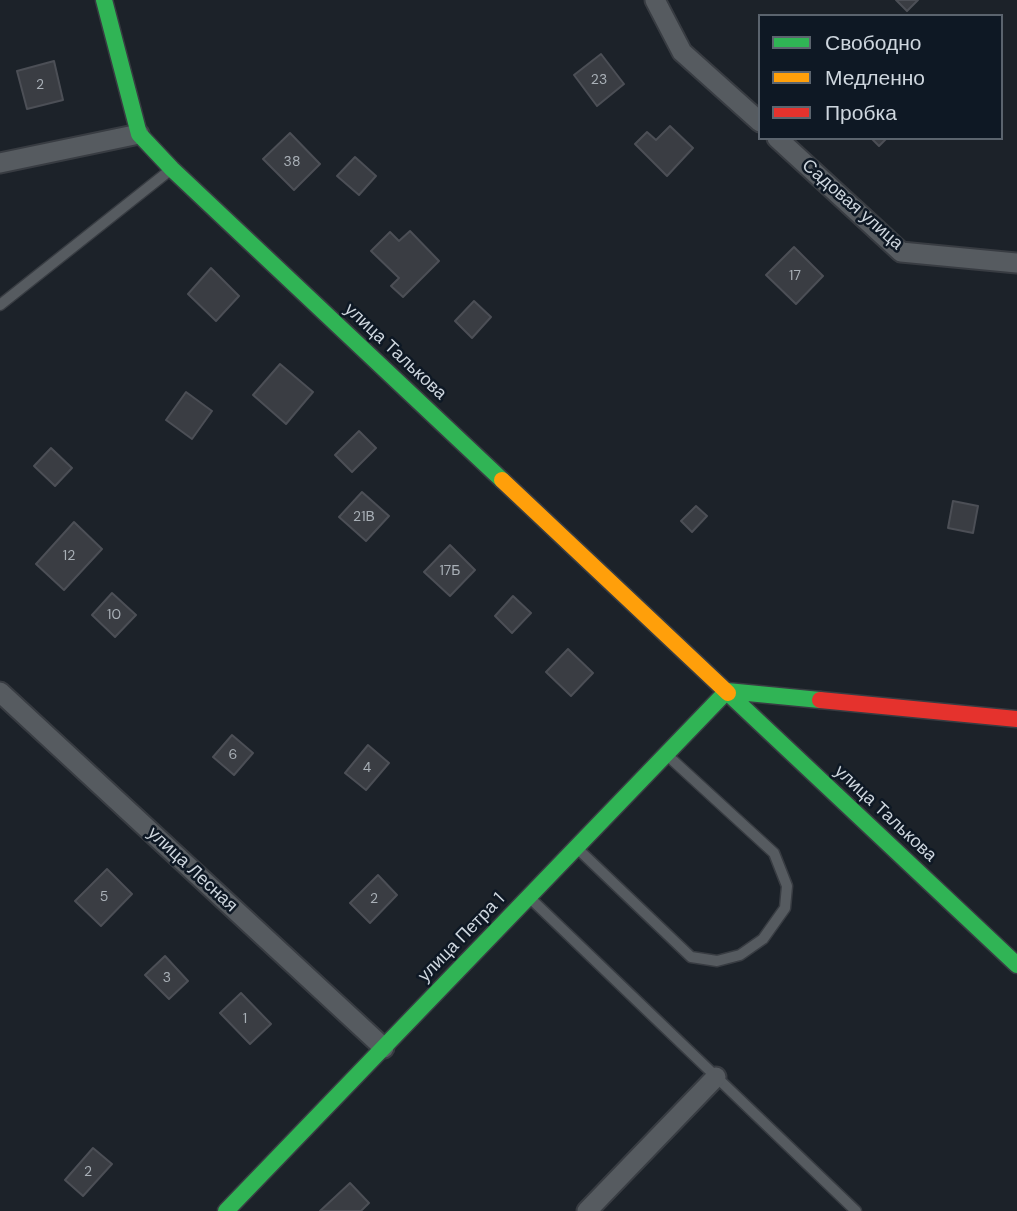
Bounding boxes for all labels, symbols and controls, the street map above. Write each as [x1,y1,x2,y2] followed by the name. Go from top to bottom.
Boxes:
[758,14,1003,140] legend
[825,29,922,57] text: Свободно
[825,64,925,92] text: Медленно
[591,72,607,88] house number: 23
[36,77,44,93] house number: 2
[825,99,897,127] text: Пробка
[284,154,300,170] house number: 38
[797,155,907,255] street label: Садовая улица
[789,268,801,284] house number: 17
[339,299,451,405] street label: улица Талькова
[353,509,375,525] house number: 21В
[63,548,75,564] house number: 12
[439,563,461,579] house number: 17Б
[107,607,121,623] house number: 10
[229,747,237,763] house number: 6
[363,760,371,776] house number: 4
[829,761,941,867] street label: улица Талькова
[143,823,241,917] street label: улица Лесная
[100,889,108,905] house number: 5
[414,889,510,987] street label: улица Петра 1
[370,891,378,907] house number: 2
[163,970,171,986] house number: 3
[243,1011,247,1027] house number: 1
[84,1164,92,1180] house number: 2

